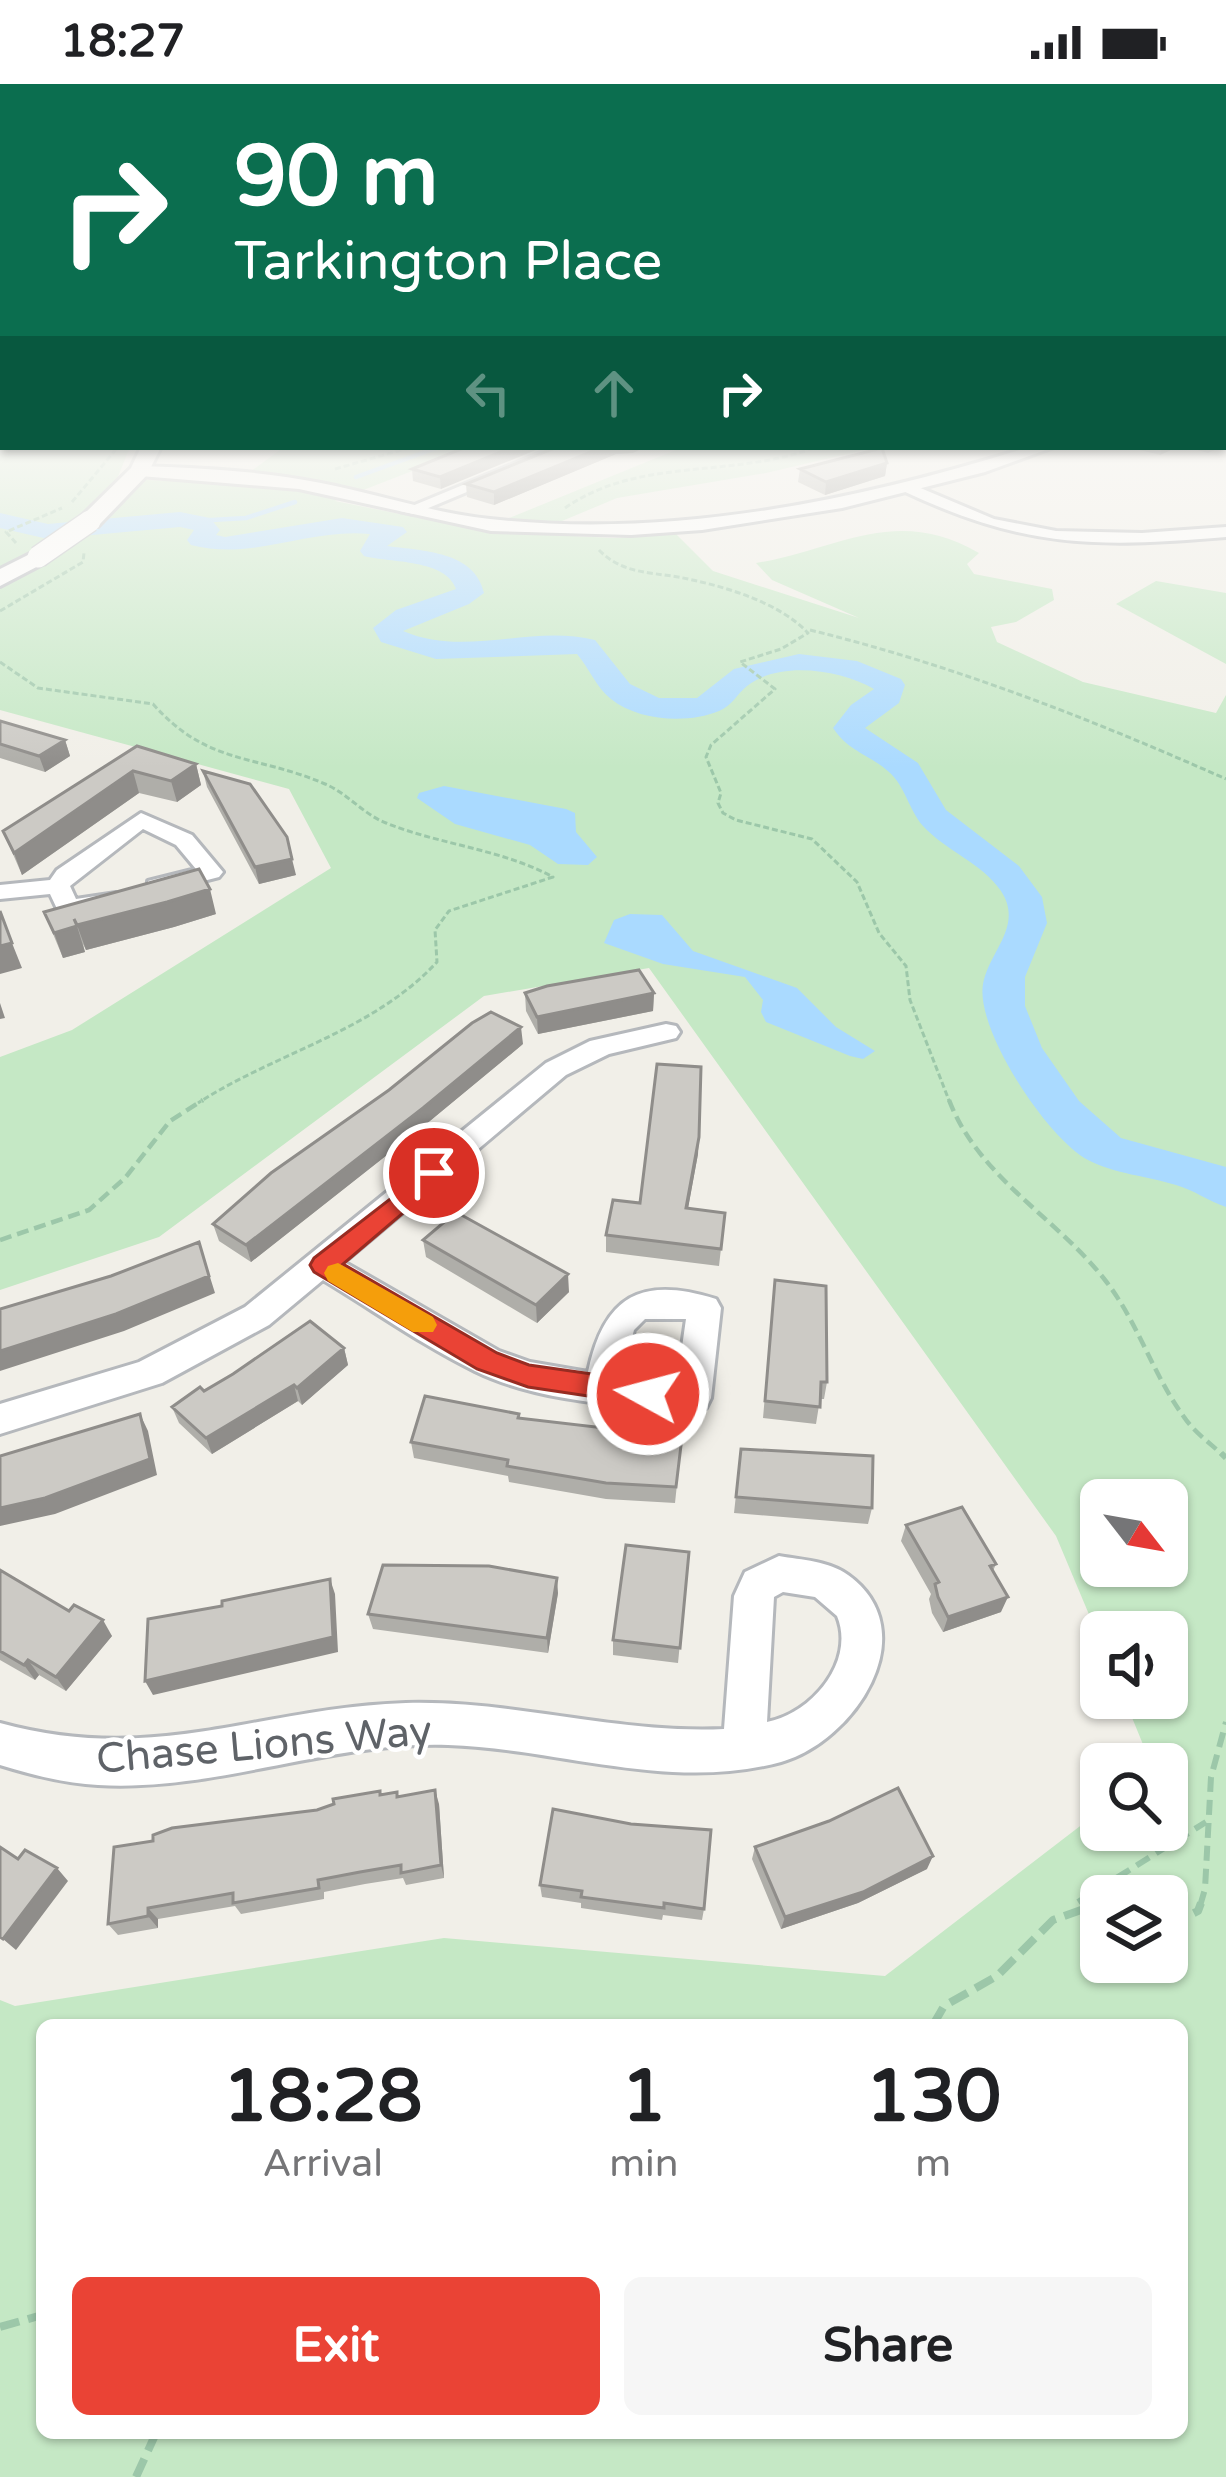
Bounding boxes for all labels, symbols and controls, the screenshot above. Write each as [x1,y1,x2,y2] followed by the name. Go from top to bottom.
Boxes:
[60,15,185,69] text: 18:27
[234,127,438,228] text: 90 m
[36,132,192,288] icon: right
[234,229,662,294] text: Tarkington Place
[455,360,521,426] icon: left
[581,360,647,426] icon: ahead
[707,360,773,426] icon: right
[383,1122,485,1224] pin
[401,1140,467,1206] icon: arrive
[585,1331,711,1457] position arrow
[1080,1479,1188,1587] north arrow
[1080,1479,1188,1983] map controls
[1080,1611,1188,1719] button: sound
[94,1705,434,1785] street label: Chase Lions Way
[1080,1743,1188,1851] button: search
[1080,1875,1188,1983] button: layers
[223,2054,422,2141] text: 18:28
[621,2054,667,2141] text: 1
[865,2054,1001,2141] text: 130
[262,2140,383,2187] text: Arrival
[609,2140,679,2187] text: min
[915,2140,951,2187] text: m
[72,2277,600,2415] button: Exit
[624,2277,1152,2415] button: Share

